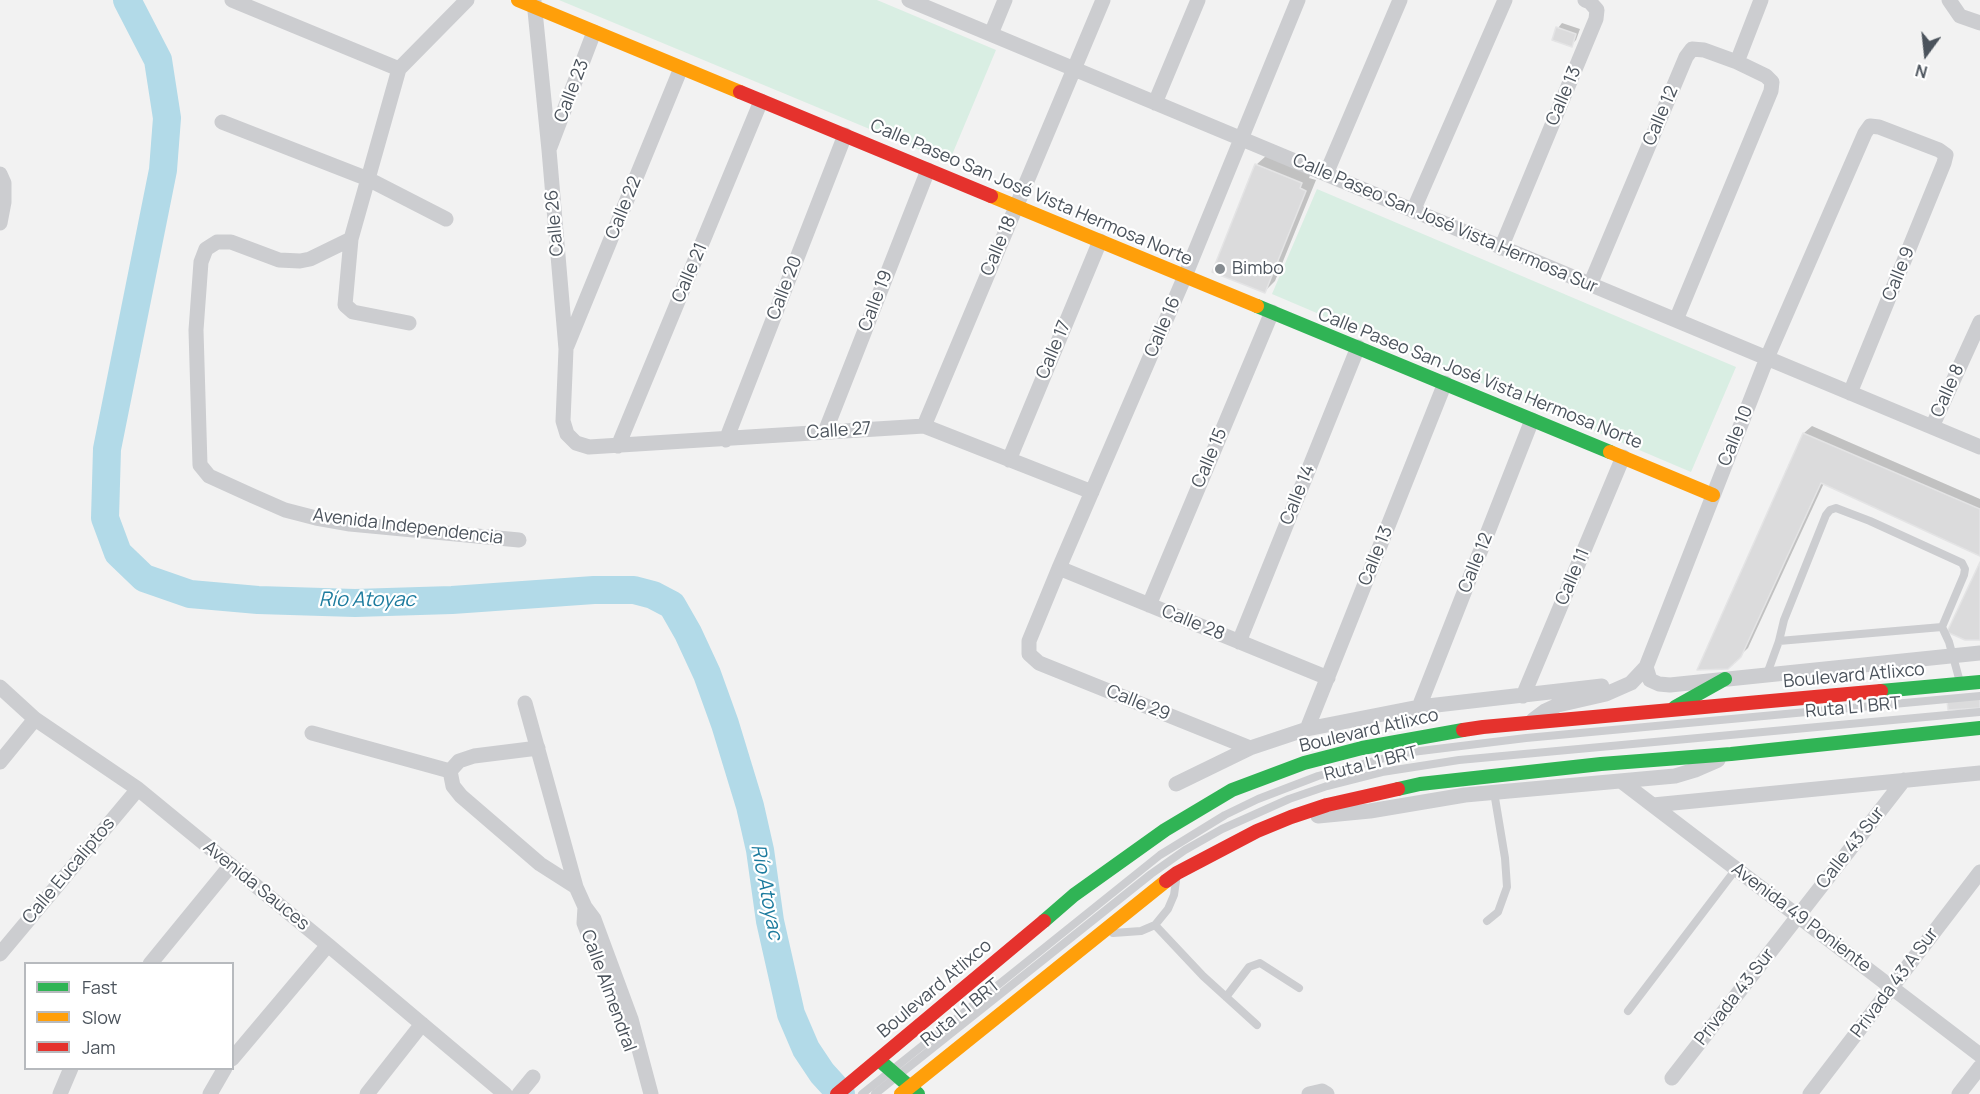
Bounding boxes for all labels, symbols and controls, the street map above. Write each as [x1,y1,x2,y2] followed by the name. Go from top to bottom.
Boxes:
[1896,24,1956,84] north arrow
[550,56,594,126] street label: Calle 23
[1913,59,1930,84] text: N
[1542,63,1586,129] street label: Calle 13
[1639,83,1683,149] street label: Calle 12
[867,115,1195,271] street label: Calle Paseo San José Vista Hermosa Norte
[1289,150,1601,298] street label: Calle Paseo San José Vista Hermosa Sur
[602,173,646,243] street label: Calle 22
[541,189,569,257] street label: Calle 26
[977,213,1021,279] street label: Calle 18
[668,240,712,306] street label: Calle 21
[1878,244,1920,304] street label: Calle 9
[763,253,807,323] street label: Calle 20
[1232,258,1284,280] place label: Bimbo
[1213,262,1227,276] marker: Bimbo
[855,267,897,335] street label: Calle 19
[1141,294,1185,360] street label: Calle 16
[1315,304,1645,454] street label: Calle Paseo San José Vista Hermosa Norte
[1032,317,1076,383] street label: Calle 17
[1927,361,1969,421] street label: Calle 8
[1714,403,1758,469] street label: Calle 10
[806,418,872,444] street label: Calle 27
[1188,425,1232,491] street label: Calle 15
[1276,462,1320,528] street label: Calle 14
[312,505,504,549] street label: Avenida Independencia
[1354,523,1398,589] street label: Calle 13
[1454,530,1498,596] street label: Calle 12
[1551,545,1595,609] street label: Calle 11
[319,588,415,612] water label: Río Atoyac
[1158,601,1228,645] street label: Calle 28
[1782,659,1926,693] street label: Boulevard Atlixco
[1103,680,1173,726] street label: Calle 29
[1804,693,1902,723] street label: Ruta L1 BRT
[1297,705,1441,757] street label: Boulevard Atlixco
[1322,742,1420,786] street label: Ruta L1 BRT
[1812,803,1890,893] street label: Calle 43 Sur
[18,813,120,929] street label: Calle Eucaliptos
[199,837,313,935] street label: Avenida Sauces
[745,842,787,942] water label: Río Atoyac
[1727,859,1875,977] street label: Avenida 49 Poniente
[1847,924,1943,1042] street label: Privada 43 A Sur
[576,927,640,1055] street label: Calle Almendral
[874,935,996,1043] street label: Boulevard Atlixco
[1691,944,1779,1050] street label: Privada 43 Sur
[24,962,234,1070] legend
[917,974,1005,1052] street label: Ruta L1 BRT
[82,975,117,999] text: Fast
[82,1005,121,1029] text: Slow
[82,1035,116,1059] text: Jam

